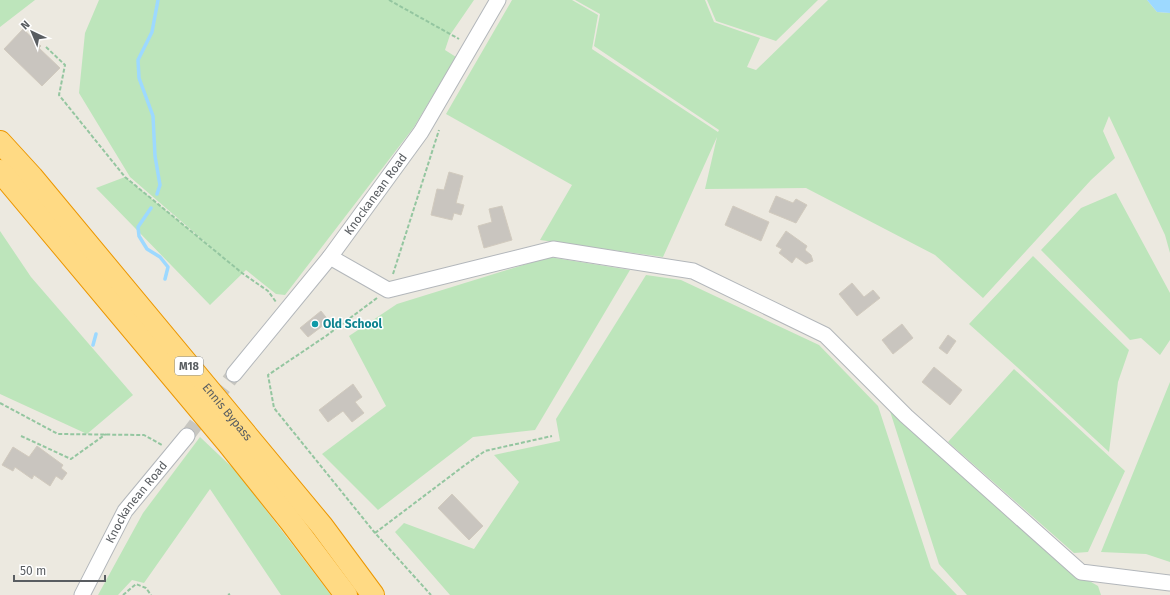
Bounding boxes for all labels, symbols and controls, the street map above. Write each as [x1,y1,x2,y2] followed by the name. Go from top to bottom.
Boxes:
[12,12,52,52] north arrow
[18,18,33,32] text: N
[341,151,410,238] street label: Knockanean Road
[323,317,382,331] place label: Old School
[310,319,320,329] marker: Old School
[175,357,203,375] road number: M18
[199,381,255,444] street label: Ennis Bypass
[103,459,170,545] street label: Knockanean Road
[14,557,105,583] scale bar
[20,564,46,578] text: 50 m

